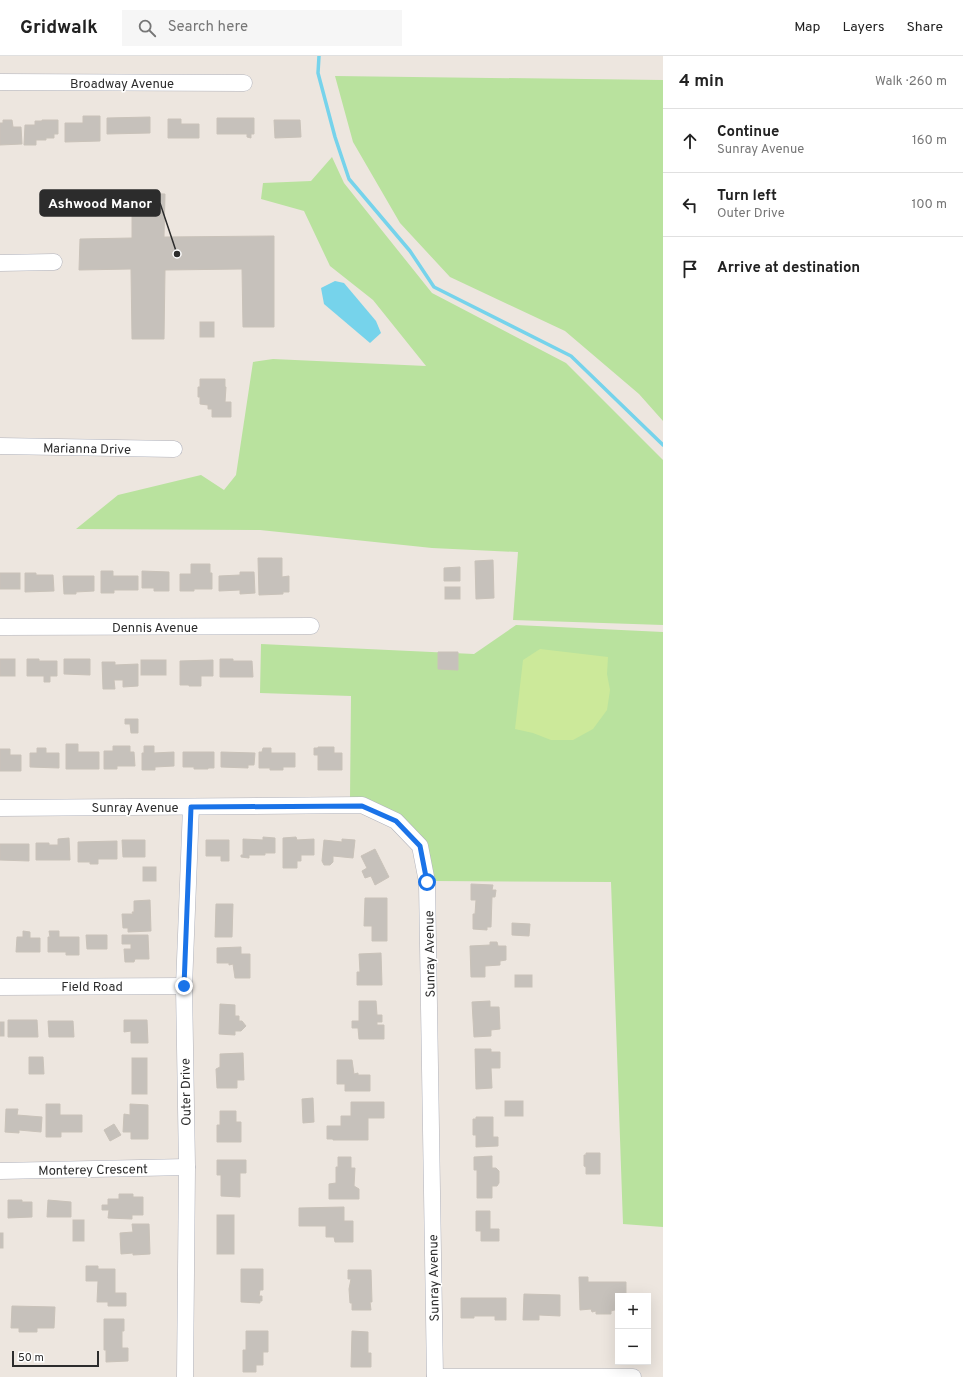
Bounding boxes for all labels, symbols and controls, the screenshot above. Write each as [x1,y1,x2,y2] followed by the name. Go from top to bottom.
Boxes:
[122,10,402,46] search box
[20,16,98,40] text: Gridwalk
[136,17,158,39] icon: search
[168,18,248,37] text: Search here
[794,19,820,36] text: Map
[842,19,884,36] text: Layers
[906,19,943,36] text: Share
[679,71,724,93] text: 4 min
[875,74,947,90] text: Walk · 260 m
[70,77,174,93] street label: Broadway Avenue
[717,123,779,142] text: Continue
[679,130,701,152] icon: ahead
[912,133,947,149] text: 160 m
[717,142,804,158] text: Sunray Avenue
[717,187,777,206] text: Turn left
[40,190,160,216] callout: Ashwood Manor
[679,194,701,216] icon: left
[48,196,152,213] text: Ashwood Manor
[911,197,947,213] text: 100 m
[717,206,785,222] text: Outer Drive
[679,258,701,280] icon: arrive
[717,259,860,278] text: Arrive at destination
[43,441,131,459] street label: Marianna Drive
[112,621,198,637] street label: Dennis Avenue
[91,801,179,817] street label: Sunray Avenue
[418,873,436,891] route start
[422,910,440,998] street label: Sunray Avenue
[175,977,193,995] route end
[61,980,123,996] street label: Field Road
[178,1058,196,1126] street label: Outer Drive
[38,1162,148,1180] street label: Monterey Crescent
[426,1234,444,1322] street label: Sunray Avenue
[615,1293,651,1365] map controls
[615,1293,651,1329] button: +
[615,1329,651,1365] button: −
[12,1349,99,1368] scale bar
[18,1351,44,1365] text: 50 m

